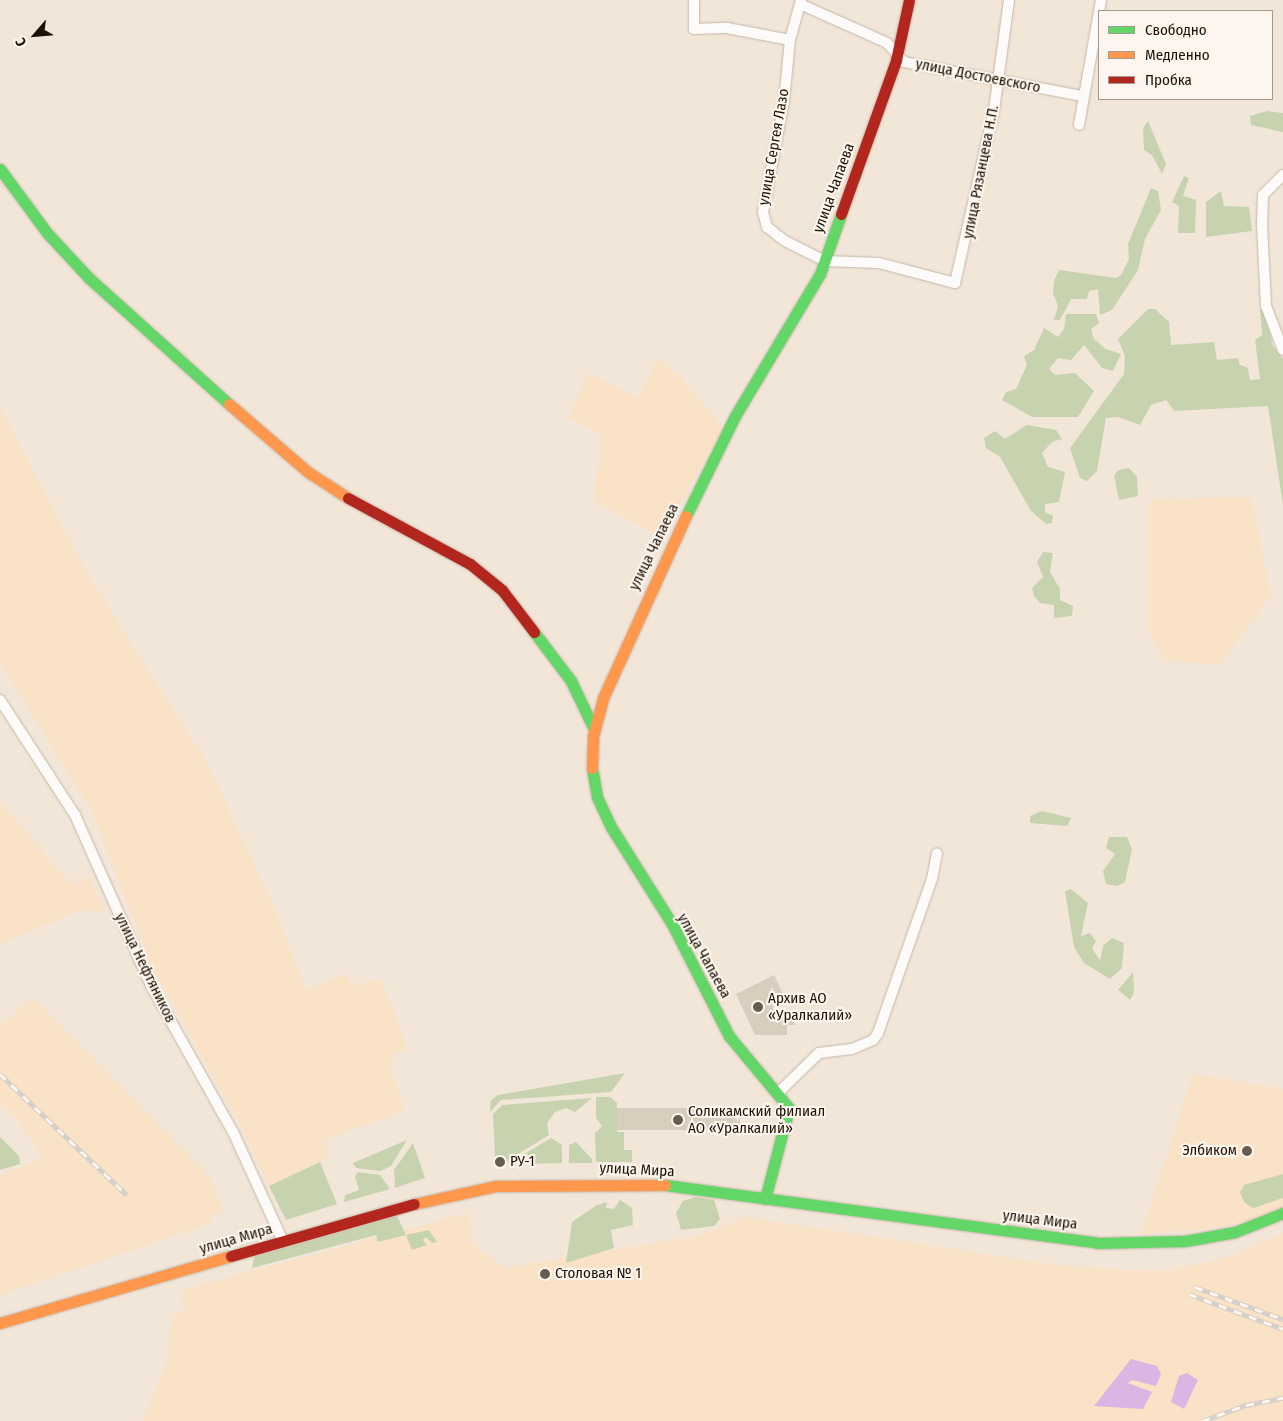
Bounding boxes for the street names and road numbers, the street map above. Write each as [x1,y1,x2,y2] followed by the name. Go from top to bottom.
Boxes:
[914,55,1042,97] street label: улица Достоевского
[755,87,793,207] street label: улица Сергея Лазо
[959,104,1003,240] street label: улица Рязанцева Н.П.
[809,141,859,235] street label: улица Чапаева
[625,501,683,593] street label: улица Чапаева
[111,910,179,1026] street label: улица Нефтяников
[673,910,735,1002] street label: улица Чапаева
[599,1159,675,1181] street label: улица Мира
[1002,1206,1078,1234] street label: улица Мира
[197,1220,275,1258] street label: улица Мира

